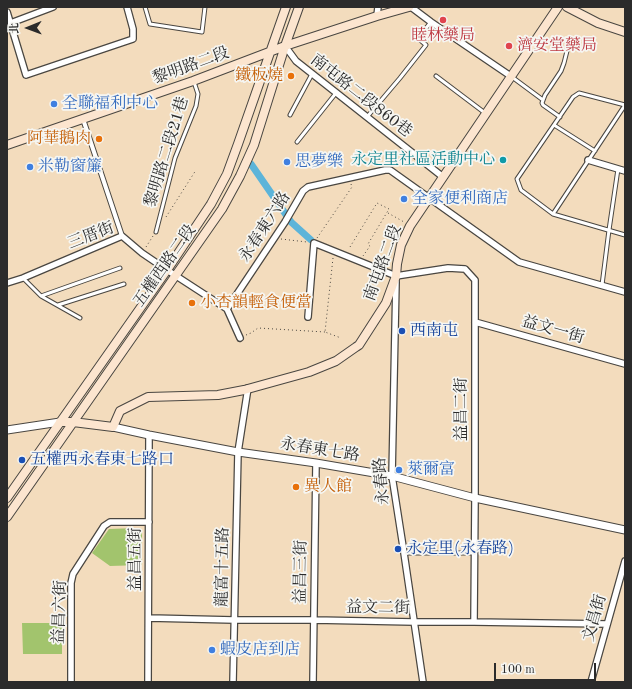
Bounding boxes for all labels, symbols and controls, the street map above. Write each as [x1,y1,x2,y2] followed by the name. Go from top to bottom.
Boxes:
[8,8,48,48] north arrow
[438,15,448,25] marker: 睦林藥局
[10,23,21,34] text: 北
[411,26,475,46] place label: 睦林藥局
[517,36,597,56] place label: 濟安堂藥局
[504,41,514,51] marker: 濟安堂藥局
[150,43,232,89] street label: 黎明路二段
[306,50,416,142] street label: 南屯路二段860巷
[235,66,283,86] place label: 鐵板燒
[286,71,296,81] marker: 鐵板燒
[62,94,158,114] place label: 全聯福利中心
[141,94,193,210] street label: 黎明路二段21巷
[49,99,59,109] marker: 全聯福利中心
[27,129,91,149] place label: 阿華鵝肉
[94,134,104,144] marker: 阿華鵝肉
[351,150,495,170] place label: 永定里社區活動中心
[295,152,343,172] place label: 思夢樂
[498,155,508,165] marker: 永定里社區活動中心
[38,157,102,177] place label: 米勒窗簾
[282,157,292,167] marker: 思夢樂
[25,162,35,172] marker: 米勒窗簾
[235,188,295,266] street label: 永春東六路
[412,189,508,209] place label: 全家便利商店
[399,194,409,204] marker: 全家便利商店
[65,218,117,254] street label: 三厝街
[130,221,200,311] street label: 五權西路二段
[360,222,406,304] street label: 南屯路二段
[200,293,312,313] place label: 小杏韻輕食便當
[187,298,197,308] marker: 小杏韻輕食便當
[520,312,586,348] street label: 益文一街
[410,321,458,341] place label: 西南屯
[397,326,407,336] marker: 西南屯
[452,377,472,441] street label: 益昌二街
[279,434,361,466] street label: 永春東七路
[30,450,174,470] place label: 五權西永春東七路口
[17,455,27,465] marker: 五權西永春東七路口
[370,456,394,506] street label: 永春路
[407,460,455,480] place label: 萊爾富
[394,465,404,475] marker: 萊爾富
[304,477,352,497] place label: 異人館
[291,482,301,492] marker: 異人館
[126,527,146,591] street label: 益昌五街
[213,527,233,607] street label: 龍富十五路
[406,539,514,559] place label: 永定里(永春路)
[291,540,311,604] street label: 益昌三街
[393,544,403,554] marker: 永定里(永春路)
[49,580,71,644] street label: 益昌六街
[579,592,611,644] street label: 文昌街
[346,598,410,618] street label: 益文二街
[220,640,300,660] place label: 蝦皮店到店
[207,645,217,655] marker: 蝦皮店到店
[496,655,598,681] scale bar
[501,664,535,676] text: 100 m

